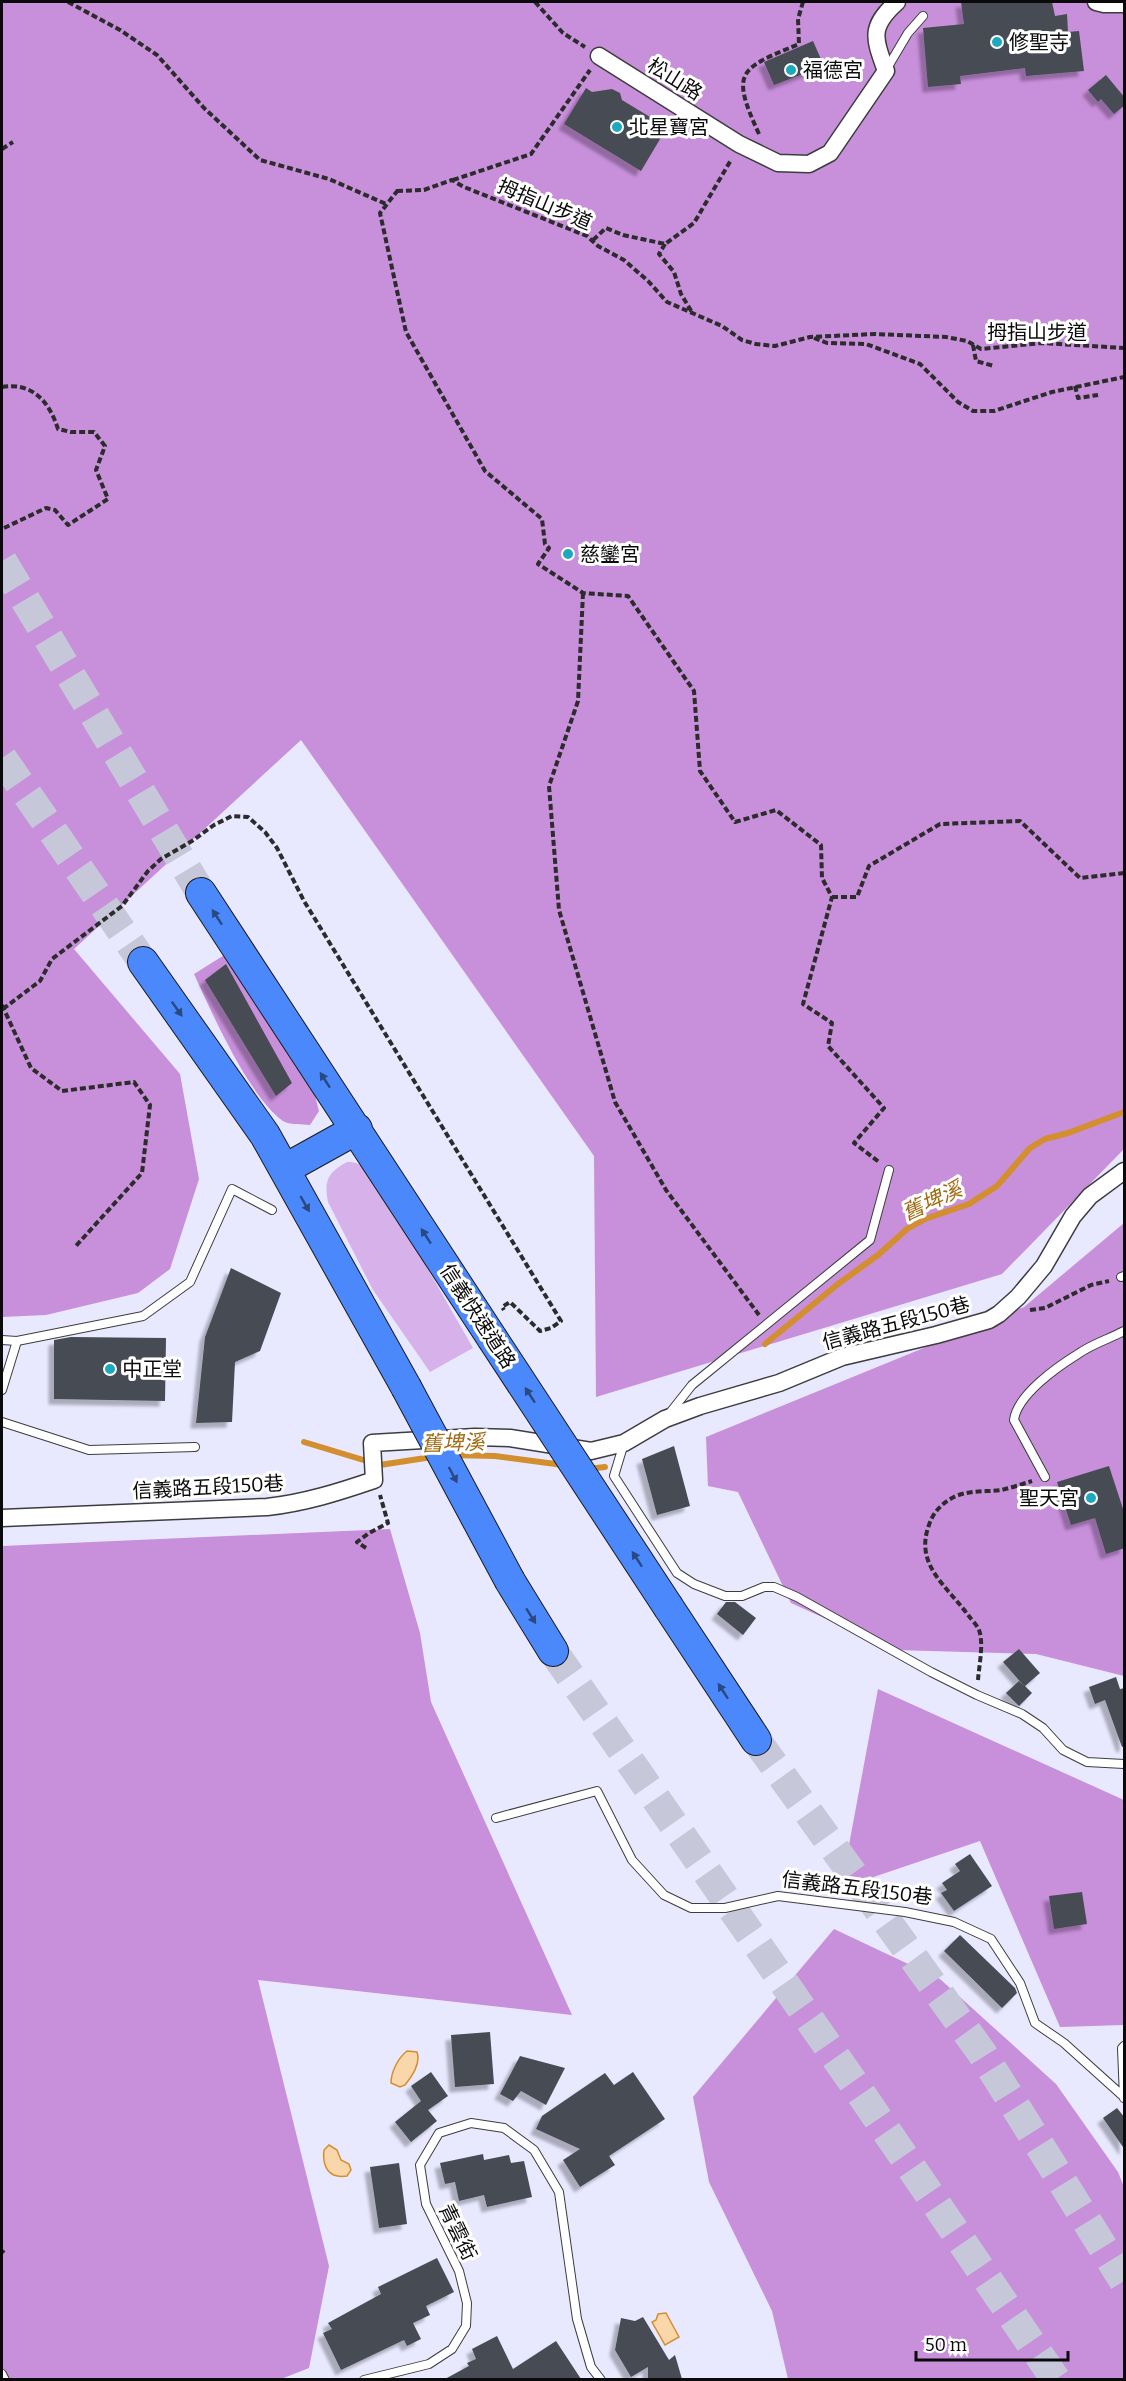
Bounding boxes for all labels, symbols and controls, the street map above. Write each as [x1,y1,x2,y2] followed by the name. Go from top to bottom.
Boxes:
[1009,30,1069,54] place label: 修聖寺
[990,35,1004,49] marker: 修聖寺
[643,53,707,105] street label: 松山路
[803,58,863,82] place label: 福德宮
[784,63,798,77] marker: 福德宮
[629,115,709,139] place label: 北星寶宮
[610,120,624,134] marker: 北星寶宮
[494,173,596,235] street label: 拇指山步道
[987,320,1087,344] street label: 拇指山步道
[580,542,640,566] place label: 慈鑾宮
[561,547,575,561] marker: 慈鑾宮
[212,909,223,925] one-way arrow
[170,1002,182,1017] one-way arrow
[320,1072,331,1088] one-way arrow
[898,1175,969,1226] water label: 舊埤溪
[299,1196,310,1212] one-way arrow
[421,1228,432,1244] one-way arrow
[435,1259,521,1373] street label: 信義快速道路
[820,1292,972,1354] street label: 信義路五段150巷
[122,1357,182,1381] place label: 中正堂
[103,1362,117,1376] marker: 中正堂
[524,1388,536,1404] one-way arrow
[421,1429,488,1457] water label: 舊埤溪
[448,1467,458,1484] one-way arrow
[132,1471,284,1503] street label: 信義路五段150巷
[1019,1486,1079,1510] place label: 聖天宮
[1084,1491,1098,1505] marker: 聖天宮
[631,1550,642,1567] one-way arrow
[526,1608,537,1624] one-way arrow
[718,1683,729,1699] one-way arrow
[780,1867,934,1909] street label: 信義路五段150巷
[434,2200,482,2264] street label: 青雲街
[916,2324,1068,2362] scale bar
[925,2334,967,2356] text: 50 m

